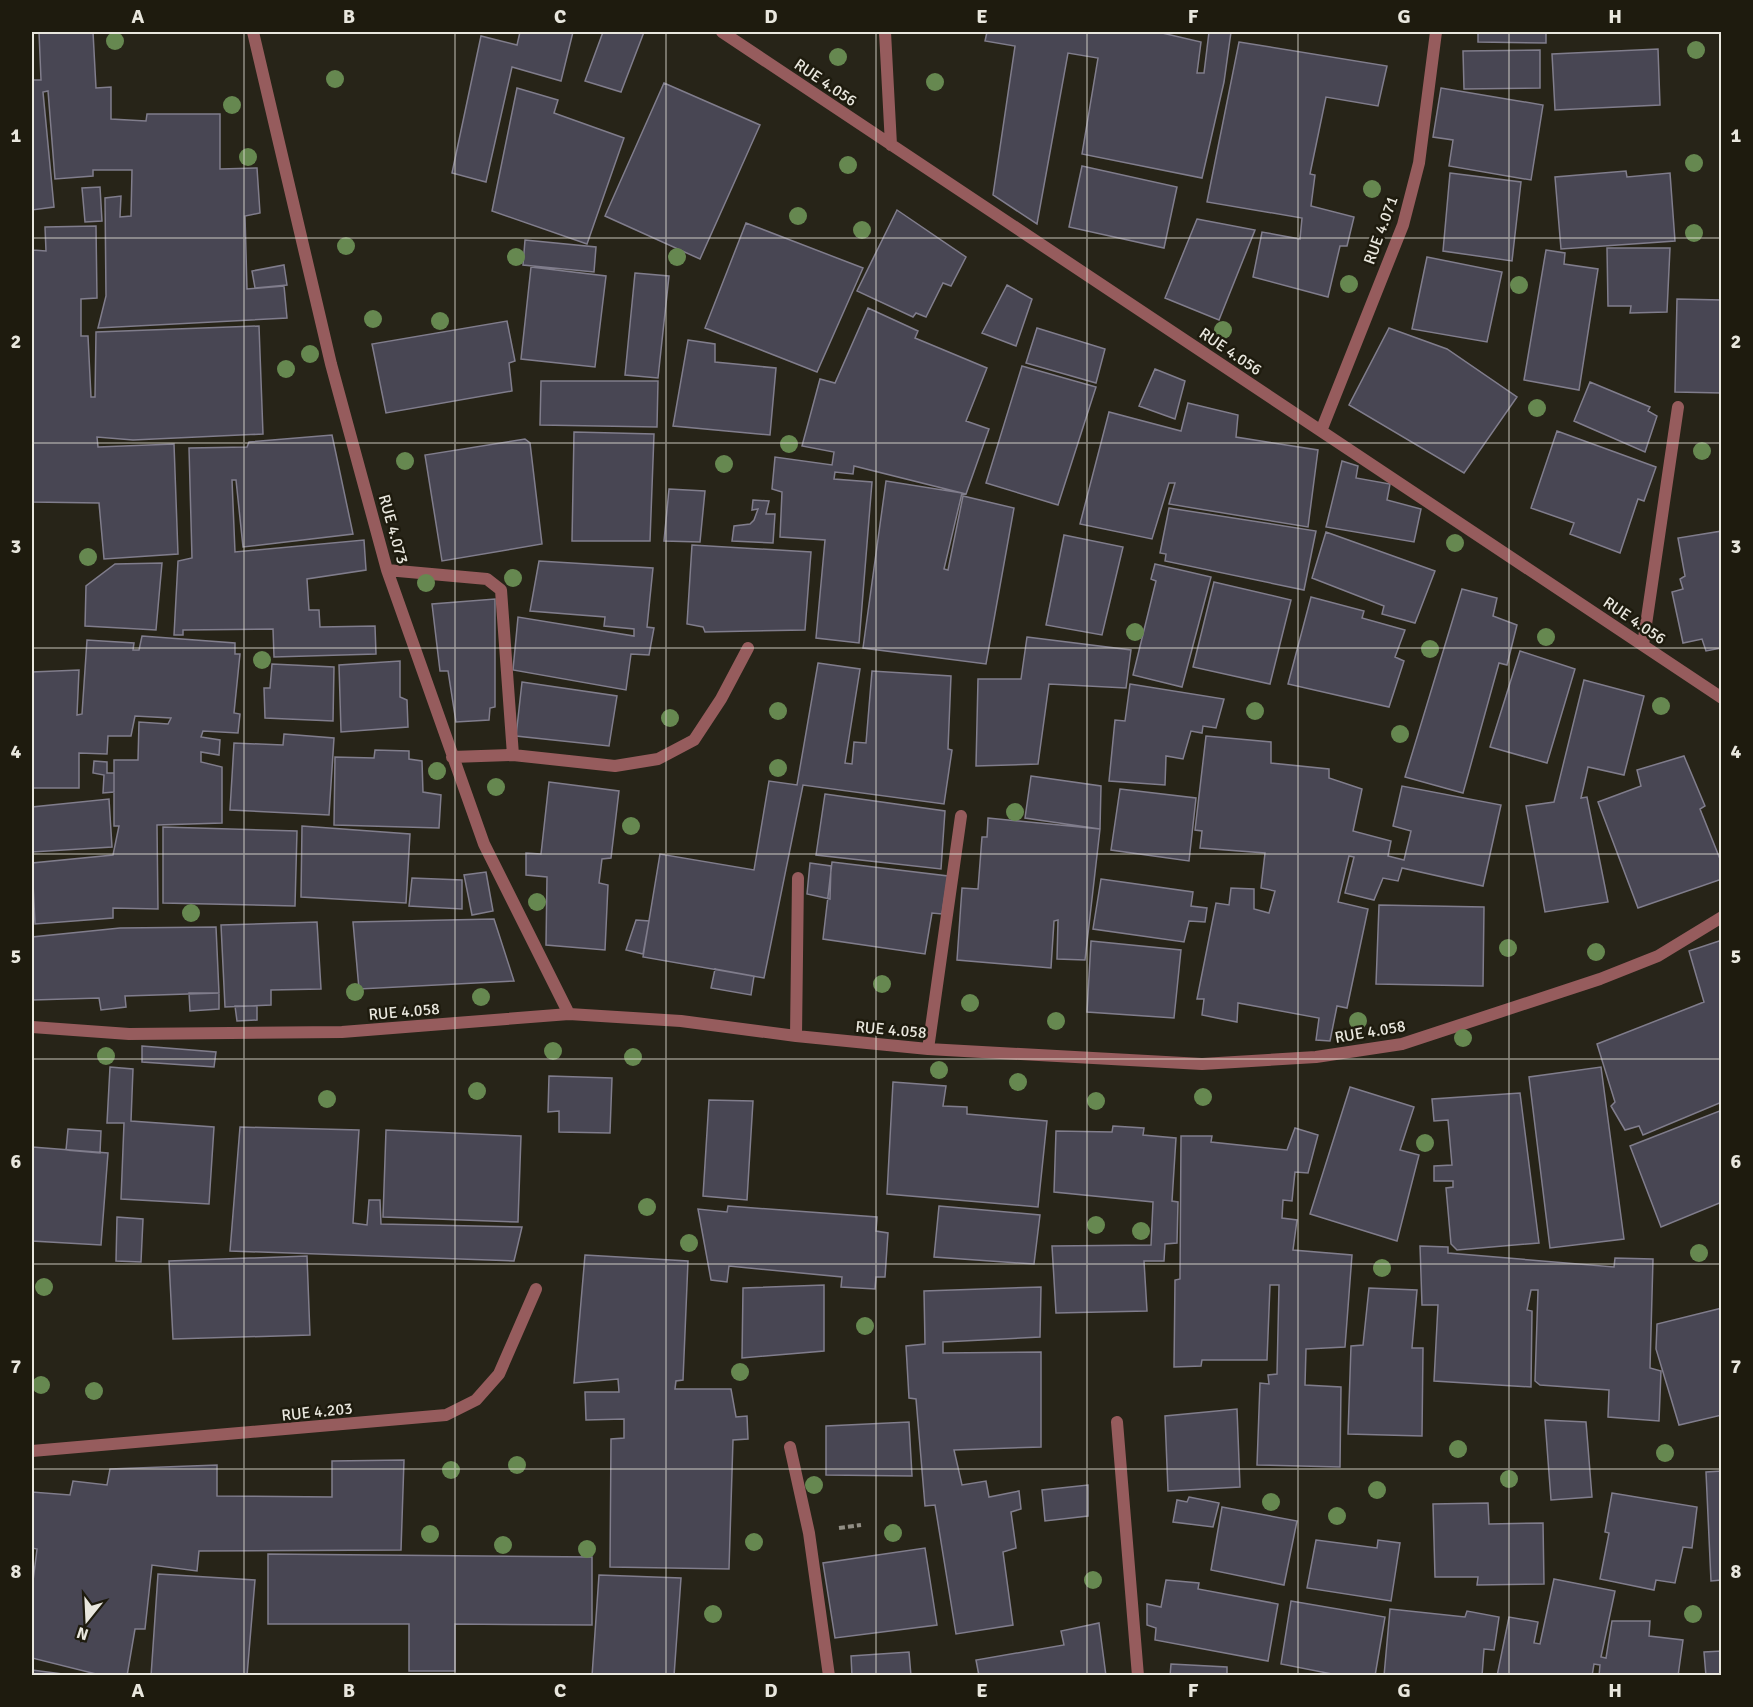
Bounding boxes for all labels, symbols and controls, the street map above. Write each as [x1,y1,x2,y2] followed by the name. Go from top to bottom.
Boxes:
[132,4,145,29] text: A
[343,4,355,29] text: B
[554,4,566,29] text: C
[764,4,778,29] text: D
[976,4,988,29] text: E
[1188,4,1199,29] text: F
[1397,4,1411,29] text: G
[1608,4,1622,29] text: H
[790,55,861,111] street label: RUE 4.056
[11,123,22,148] text: 1
[1731,123,1742,148] text: 1
[1359,193,1403,267] street label: RUE 4.071
[1195,324,1266,380] street label: RUE 4.056
[11,329,21,354] text: 2
[1731,329,1741,354] text: 2
[374,492,412,566] street label: RUE 4.073
[11,534,21,559] text: 3
[1731,534,1741,559] text: 3
[1599,593,1670,649] street label: RUE 4.056
[11,739,22,764] text: 4
[1731,739,1742,764] text: 4
[11,944,21,969] text: 5
[1731,944,1741,969] text: 5
[368,999,441,1025] street label: RUE 4.058
[1333,1016,1407,1048] street label: RUE 4.058
[854,1017,927,1043] street label: RUE 4.058
[11,1149,22,1174] text: 6
[1731,1149,1742,1174] text: 6
[11,1354,22,1379] text: 7
[1731,1354,1742,1379] text: 7
[281,1398,354,1426] street label: RUE 4.203
[11,1559,22,1584] text: 8
[1731,1559,1742,1584] text: 8
[57,1590,117,1650] north arrow
[74,1622,91,1645] text: N
[132,1678,145,1703] text: A
[343,1678,355,1703] text: B
[554,1678,566,1703] text: C
[764,1678,778,1703] text: D
[976,1678,988,1703] text: E
[1188,1678,1199,1703] text: F
[1397,1678,1411,1703] text: G
[1608,1678,1622,1703] text: H

